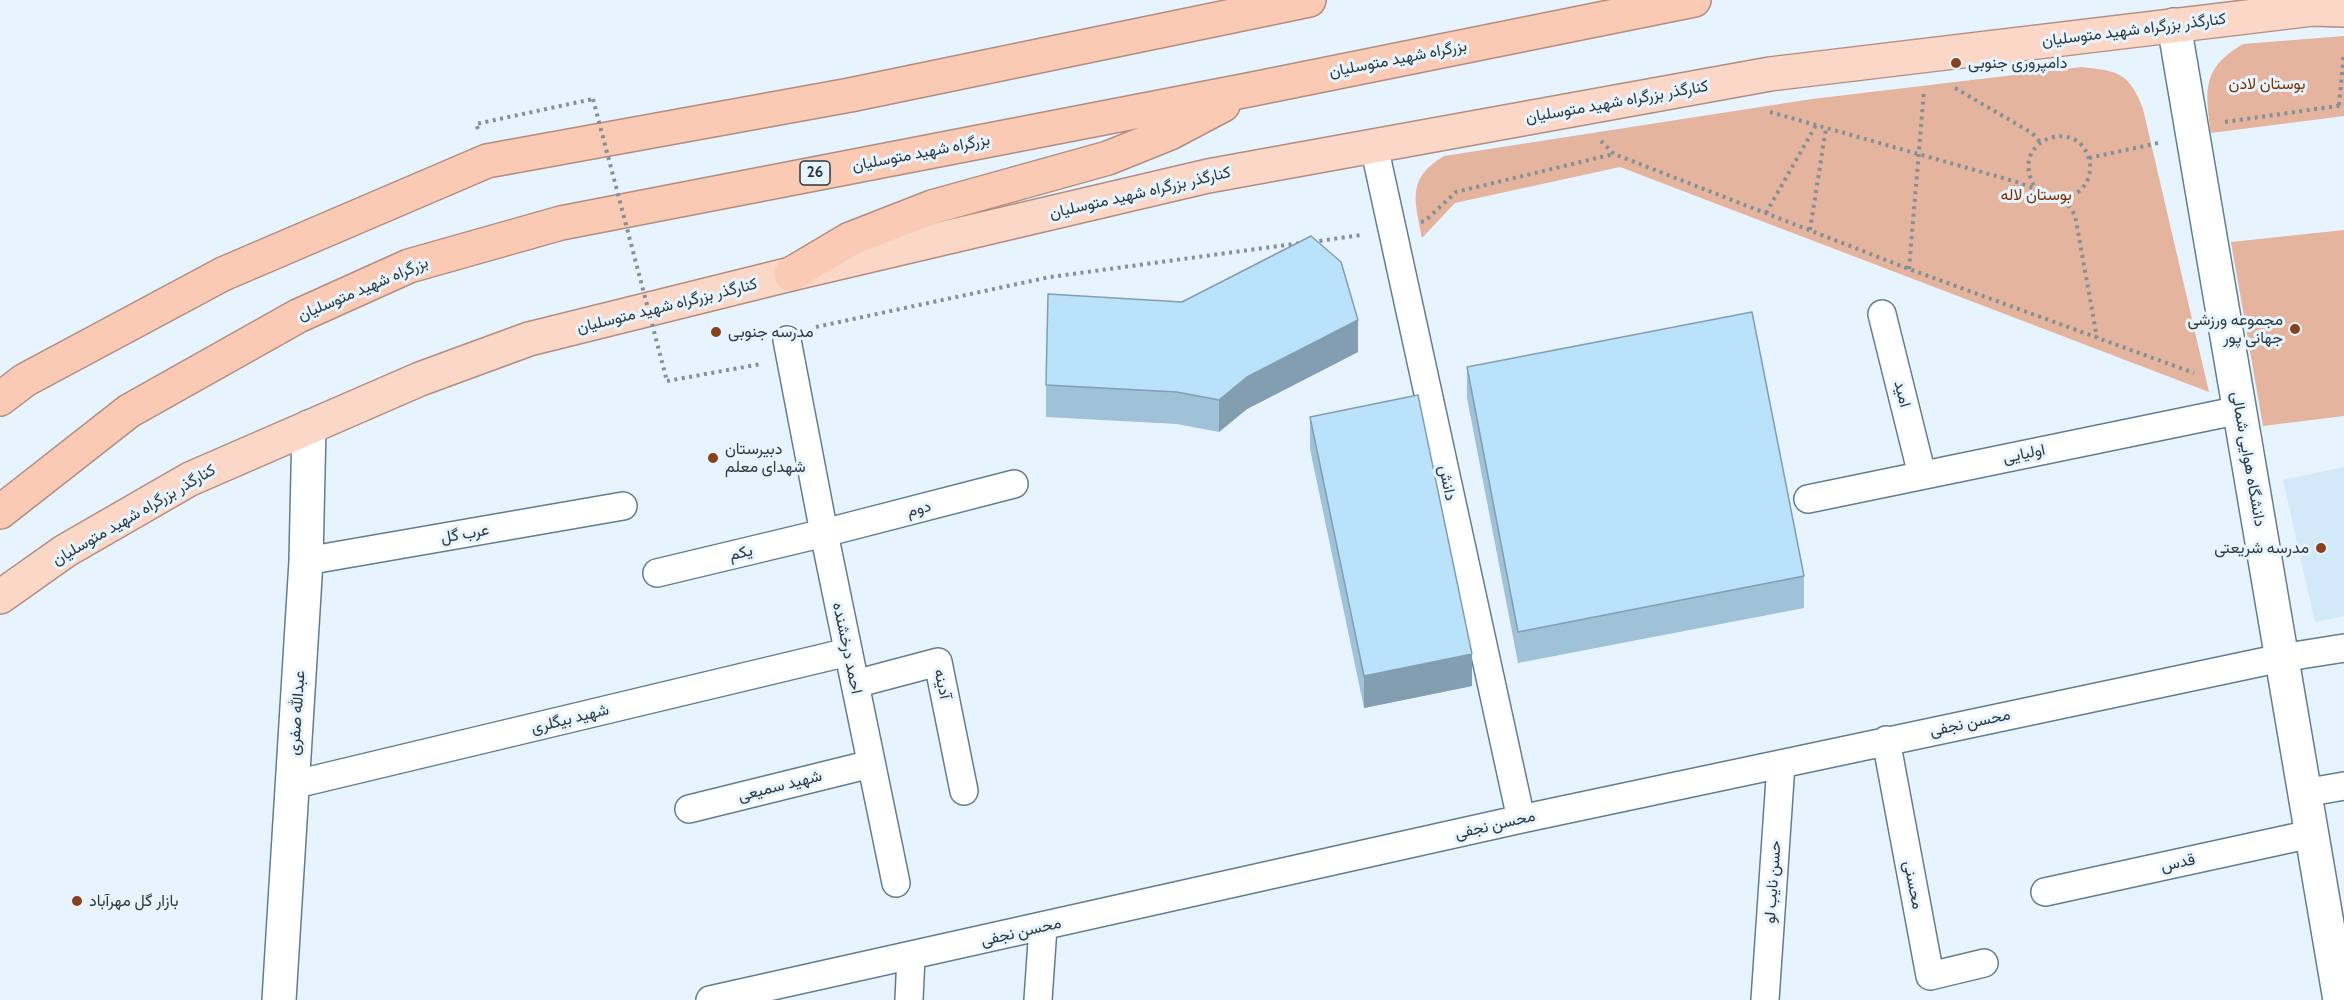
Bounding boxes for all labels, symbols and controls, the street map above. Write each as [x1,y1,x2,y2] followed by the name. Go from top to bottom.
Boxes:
[2041,9,2227,51] street label: کنارگذر بزرگراه شهید متوسلیان
[1327,36,1469,82] street label: بزرگراه شهید متوسلیان
[1968,53,2067,73] place label: دامپروری جنوبی
[1949,56,1963,70] marker: دامپروری جنوبی
[2229,74,2305,94] park label: بوستان لادن
[1524,76,1710,128] street label: کنارگذر بزرگراه شهید متوسلیان
[850,130,992,176] street label: بزرگراه شهید متوسلیان
[800,161,830,185] road number: 26
[1048,163,1232,223] street label: کنارگذر بزرگراه شهید متوسلیان
[2000,185,2072,205] park label: بوستان لاله
[295,253,431,325] street label: بزرگراه شهید متوسلیان
[575,274,759,338] street label: کنارگذر بزرگراه شهید متوسلیان
[2187,310,2283,348] place label: مجموعه ورزشی جهانی پور
[728,322,814,342] place label: مدرسه جنوبی
[2288,322,2302,336] marker: مجموعه ورزشی جهانی پور
[709,325,723,339] marker: مدرسه جنوبی
[1889,379,1915,409] street label: امید
[2227,390,2269,528] street label: دانشگاه هوایی شمالی
[725,439,806,477] place label: دبیرستان شهدای معلم
[2001,440,2047,468] street label: اولیایی
[706,451,720,465] marker: دبیرستان شهدای معلم
[49,460,219,570] street label: کنارگذر بزرگراه شهید متوسلیان
[1434,464,1460,502] street label: دانش
[905,497,933,521] street label: دوم
[439,520,491,548] street label: عرب گل
[2214,538,2309,558] place label: مدرسه شریعتی
[727,541,755,565] street label: یکم
[2314,541,2328,555] marker: مدرسه شریعتی
[828,600,866,696] street label: احمد درخشنده
[929,667,955,701] street label: آدینه
[284,670,310,756] street label: عبدالله صفری
[529,700,611,738] street label: شهید بیگلری
[1928,705,2012,741] street label: محسن نجفی
[736,766,824,806] street label: شهید سمیعی
[1453,806,1537,844] street label: محسن نجفی
[1761,840,1785,924] street label: حسن نایب لو
[2159,850,2197,876] street label: قدس
[1899,859,1927,911] street label: محسنی
[89,891,178,911] place label: بازار گل مهرآباد
[70,894,84,908] marker: بازار گل مهرآباد
[979,913,1063,951] street label: محسن نجفی

